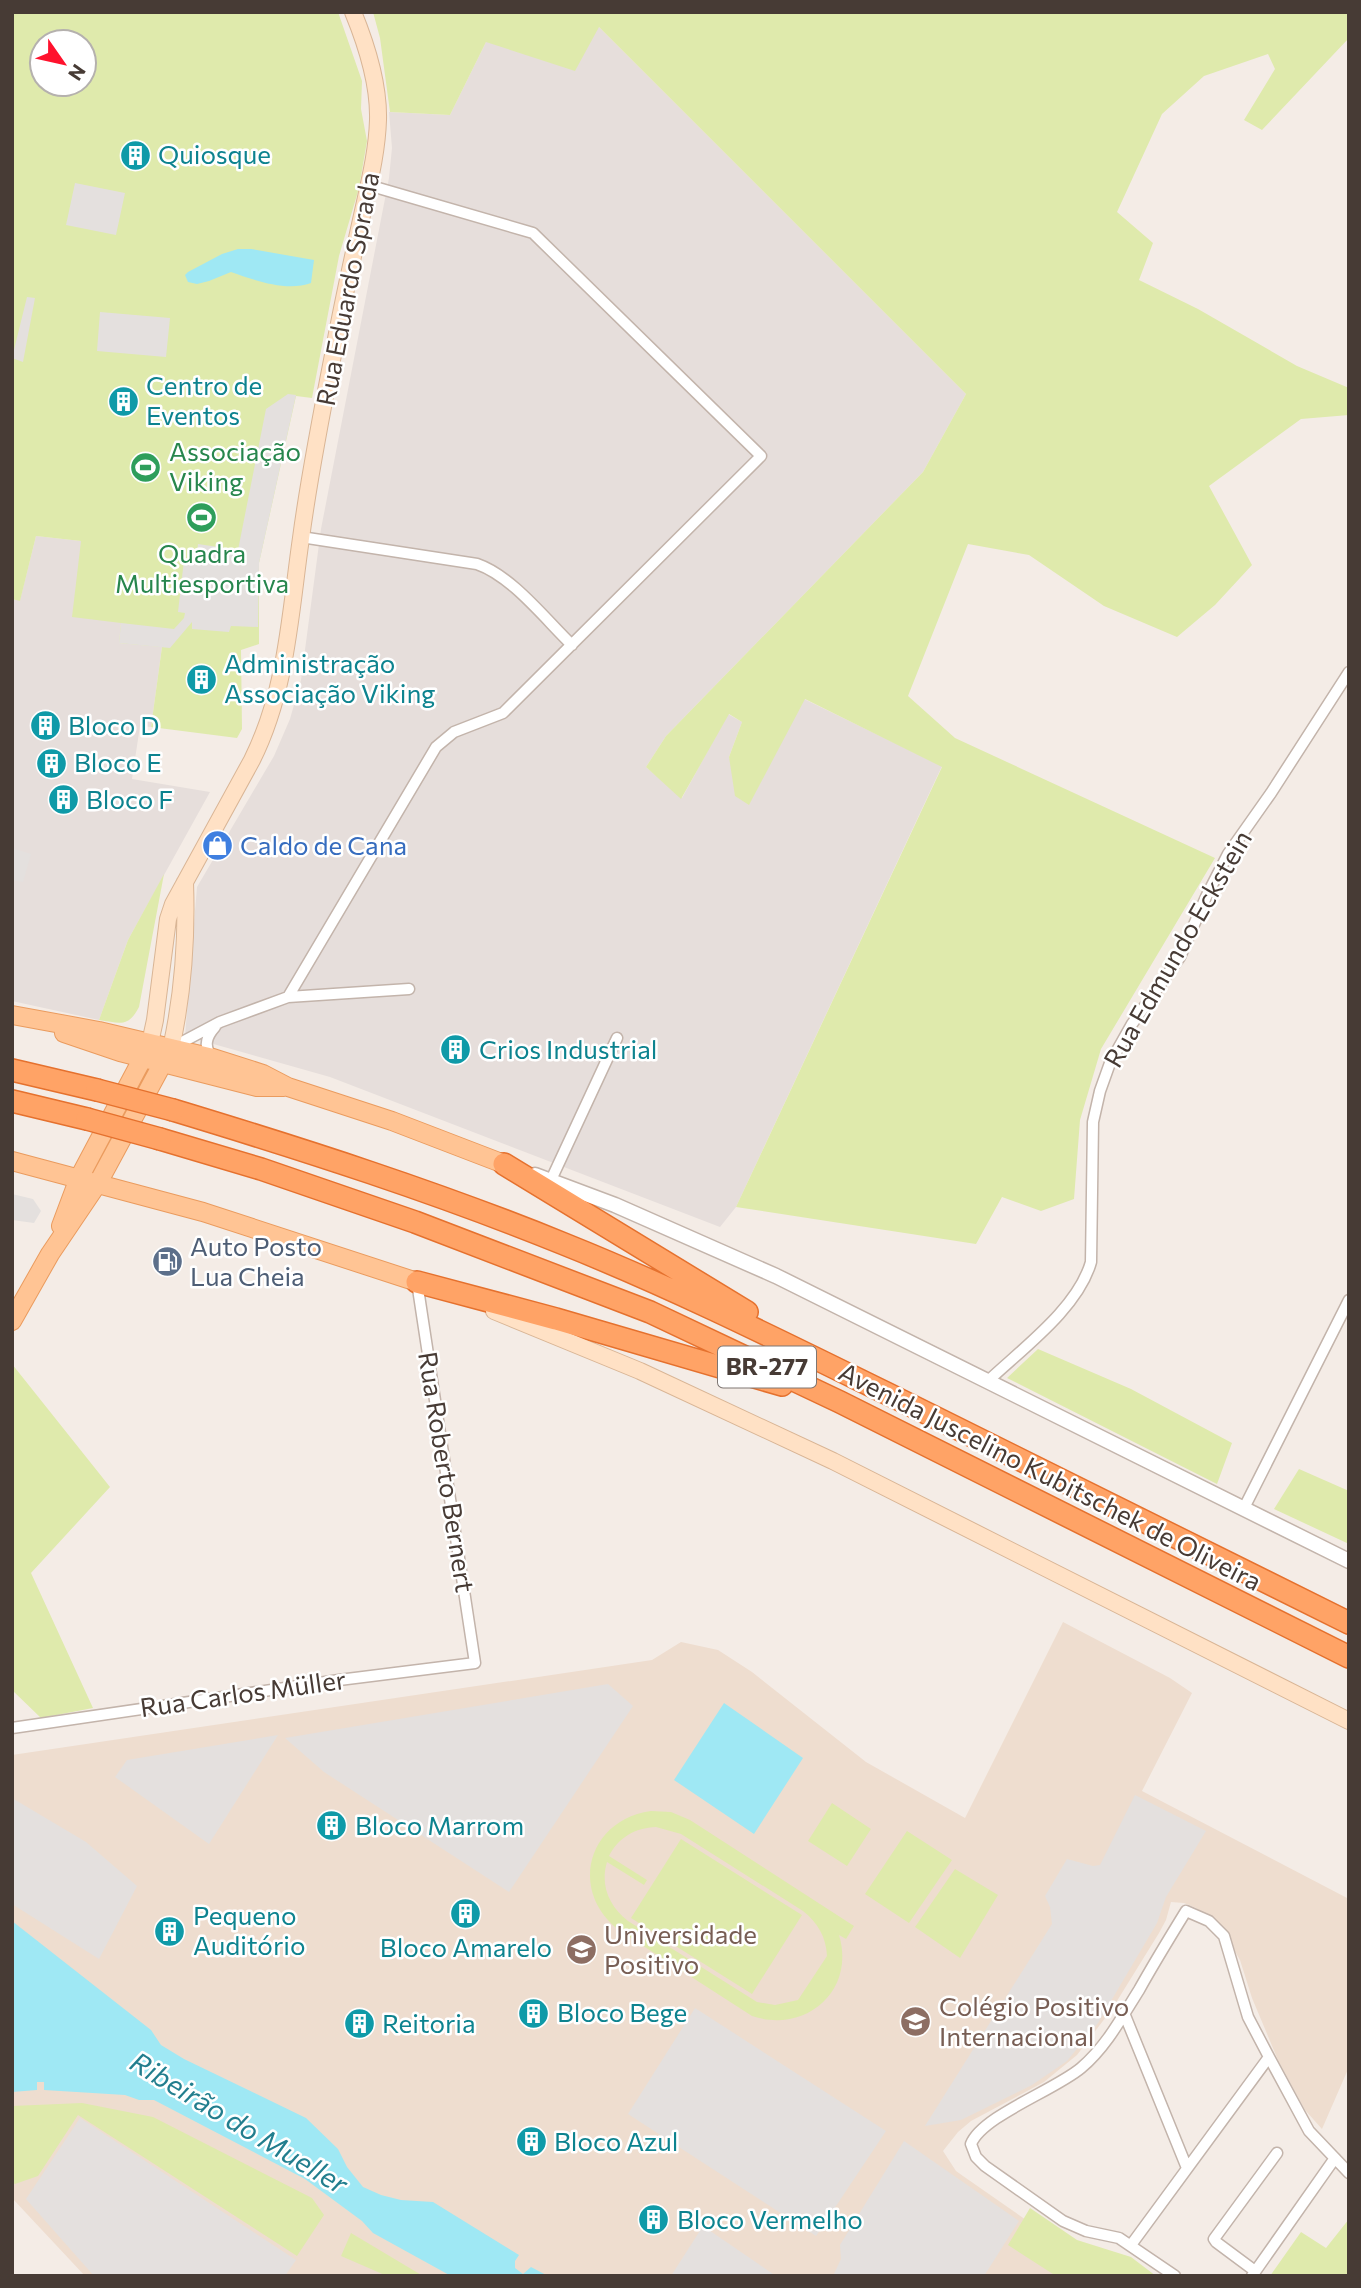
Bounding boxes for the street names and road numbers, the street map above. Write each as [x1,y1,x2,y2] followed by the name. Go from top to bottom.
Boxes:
[309,169,384,408] street label: Rua Eduardo Sprada
[1096,824,1257,1072] street label: Rua Edmundo Eckstein
[718,1346,816,1387] road number: BR-277
[413,1349,482,1594] street label: Rua Roberto Bernert
[834,1355,1267,1596] street label: Avenida Juscelino Kubitschek de Oliveira
[138,1663,348,1722] street label: Rua Carlos Müller

